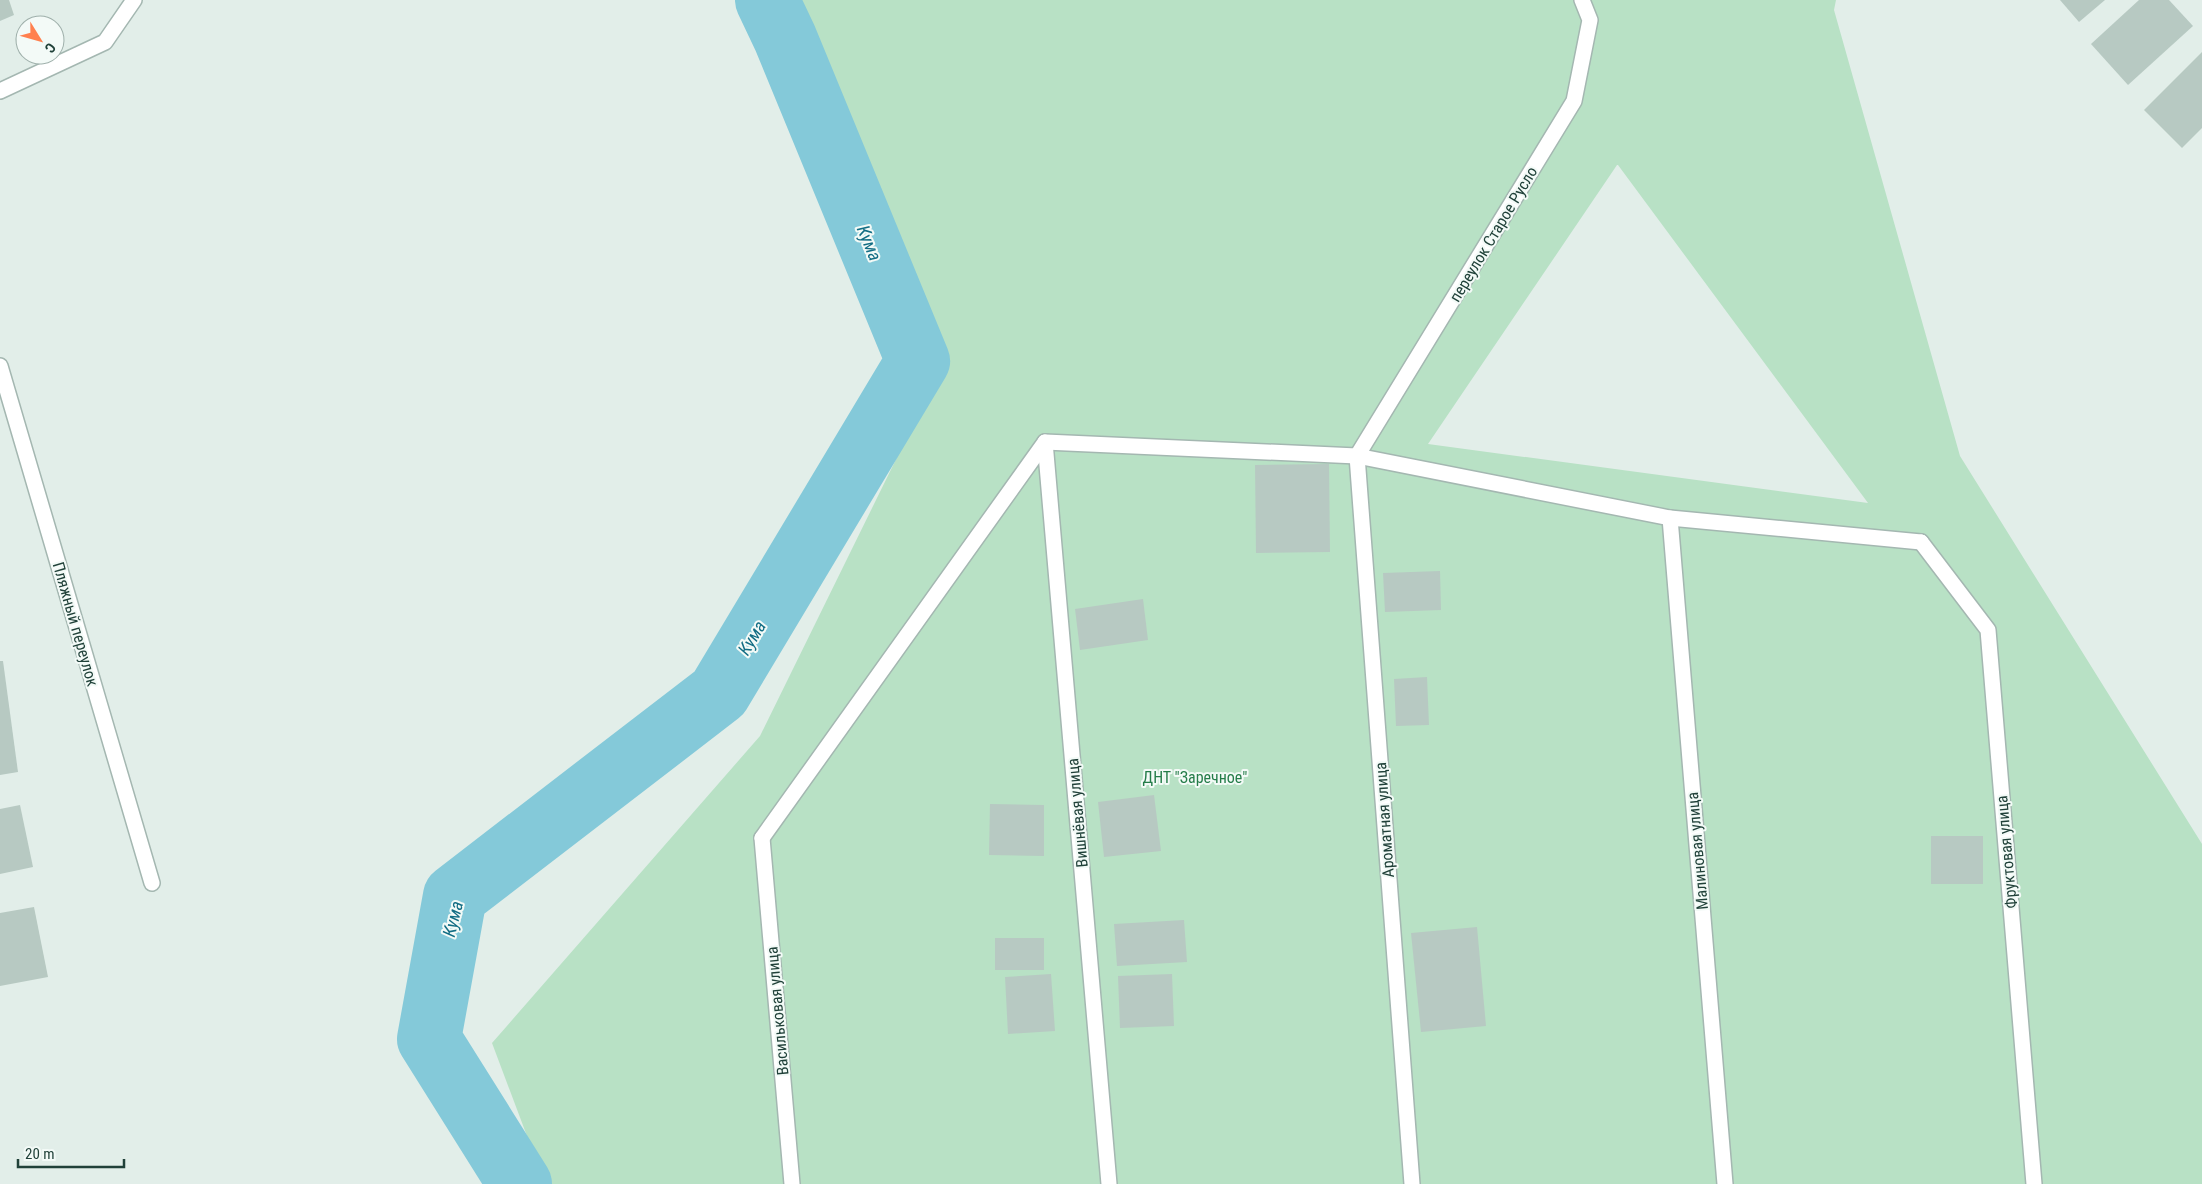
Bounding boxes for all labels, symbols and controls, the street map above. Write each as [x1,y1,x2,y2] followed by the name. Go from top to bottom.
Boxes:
[15,15,65,65] north arrow
[42,40,59,56] text: С
[1446,163,1541,305] street label: переулок Старое Русло
[853,222,886,264] water label: Кума
[49,560,102,689] street label: Пляжный переулок
[733,617,770,659] water label: Кума
[1063,758,1092,868] street label: Вишнёвая улица
[1371,762,1398,878] street label: Ароматная улица
[1143,768,1247,787] park label: ДНТ "Заречное"
[1683,791,1712,911] street label: Малиновая улица
[1992,795,2021,909] street label: Фруктовая улица
[438,899,467,939] water label: Кума
[762,946,793,1076] street label: Васильковая улица
[18,1136,124,1168] scale bar
[25,1145,55,1163] text: 20 m

